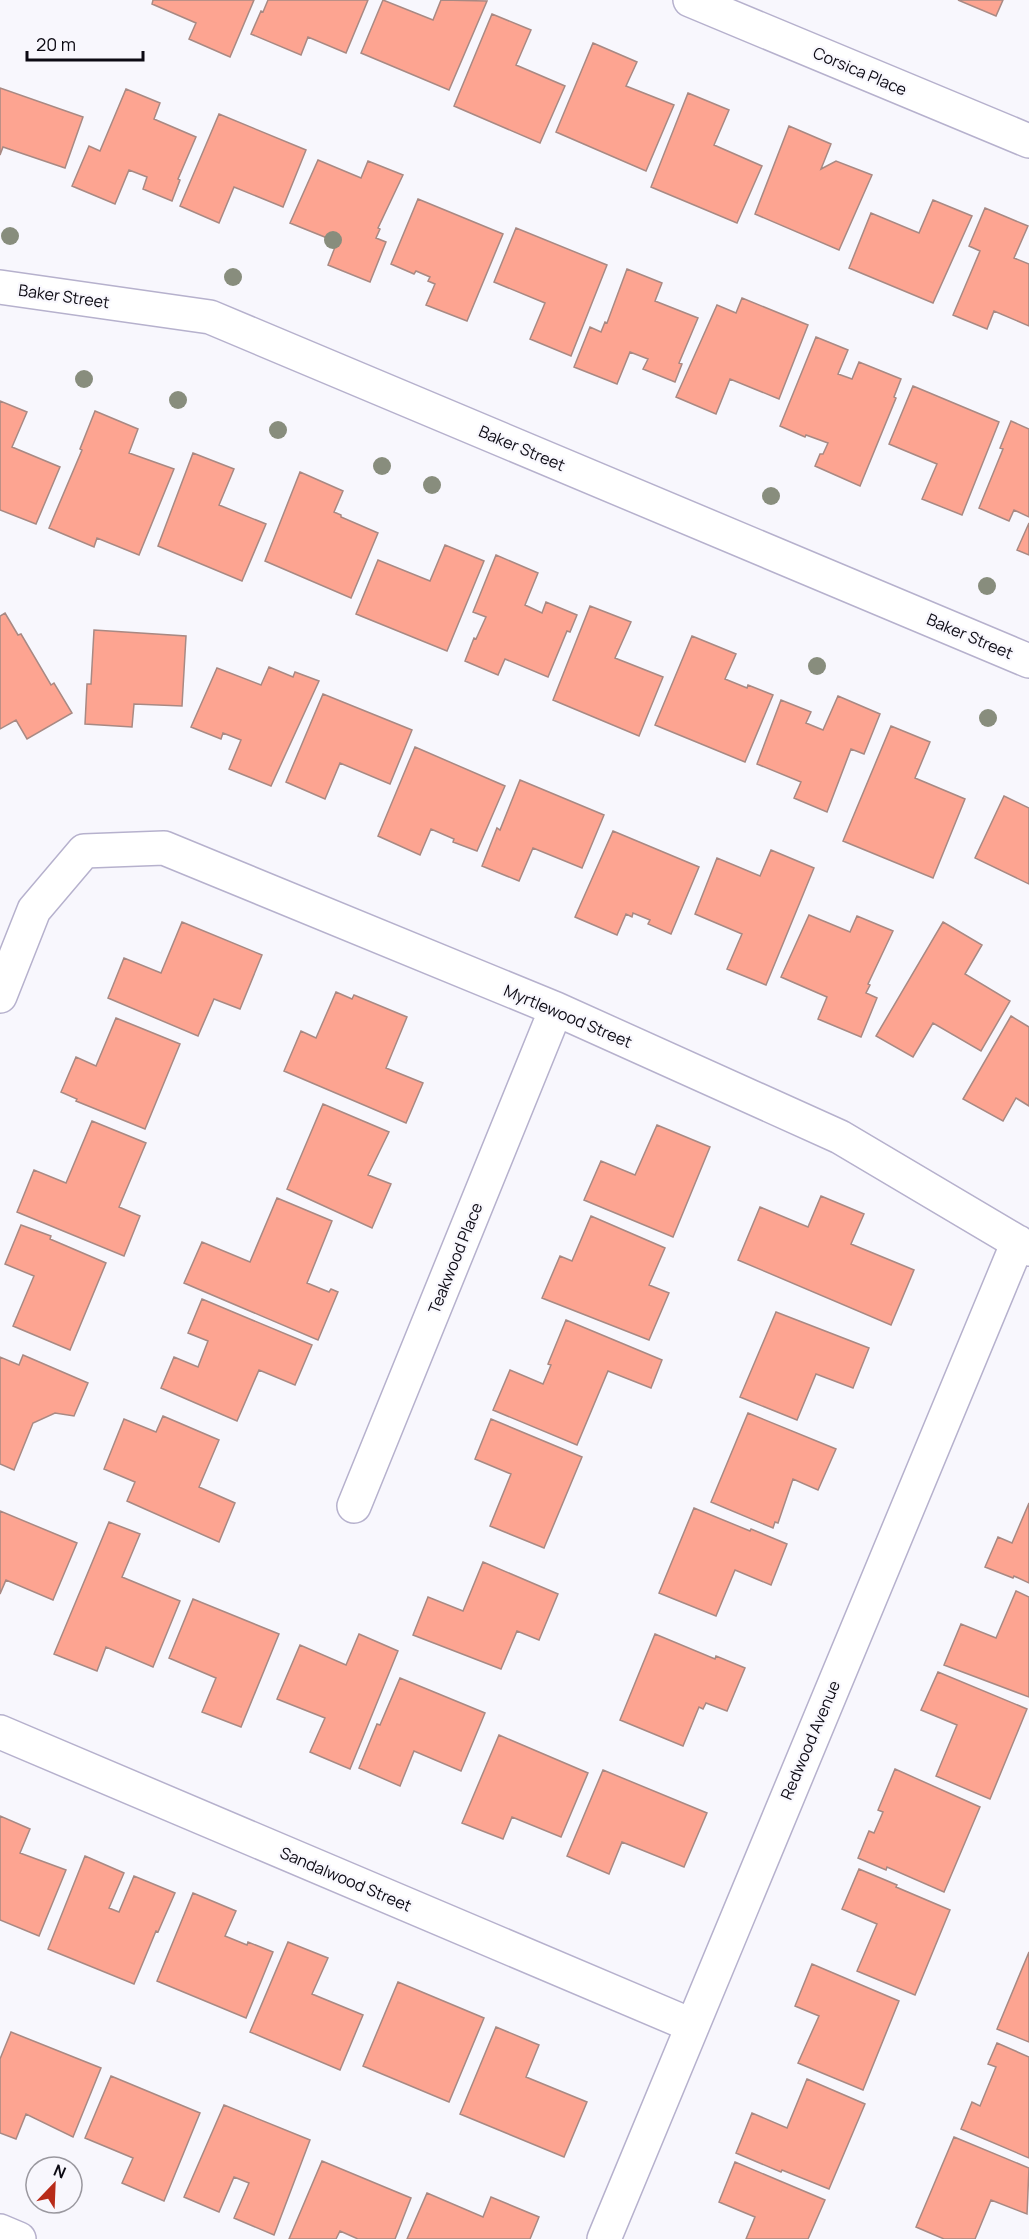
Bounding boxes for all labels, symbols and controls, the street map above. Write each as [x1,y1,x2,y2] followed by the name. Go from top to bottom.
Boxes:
[27,24,142,62] scale bar
[36,32,76,56] text: 20 m
[810,41,910,101] street label: Corsica Place
[17,279,111,313] street label: Baker Street
[475,420,569,476] street label: Baker Street
[923,608,1017,664] street label: Baker Street
[500,979,636,1053] street label: Myrtlewood Street
[423,1199,487,1317] street label: Teakwood Place
[775,1677,845,1803] street label: Redwood Avenue
[277,1841,415,1917] street label: Sandalwood Street
[24,2155,84,2215] north arrow
[50,2159,69,2184] text: N

